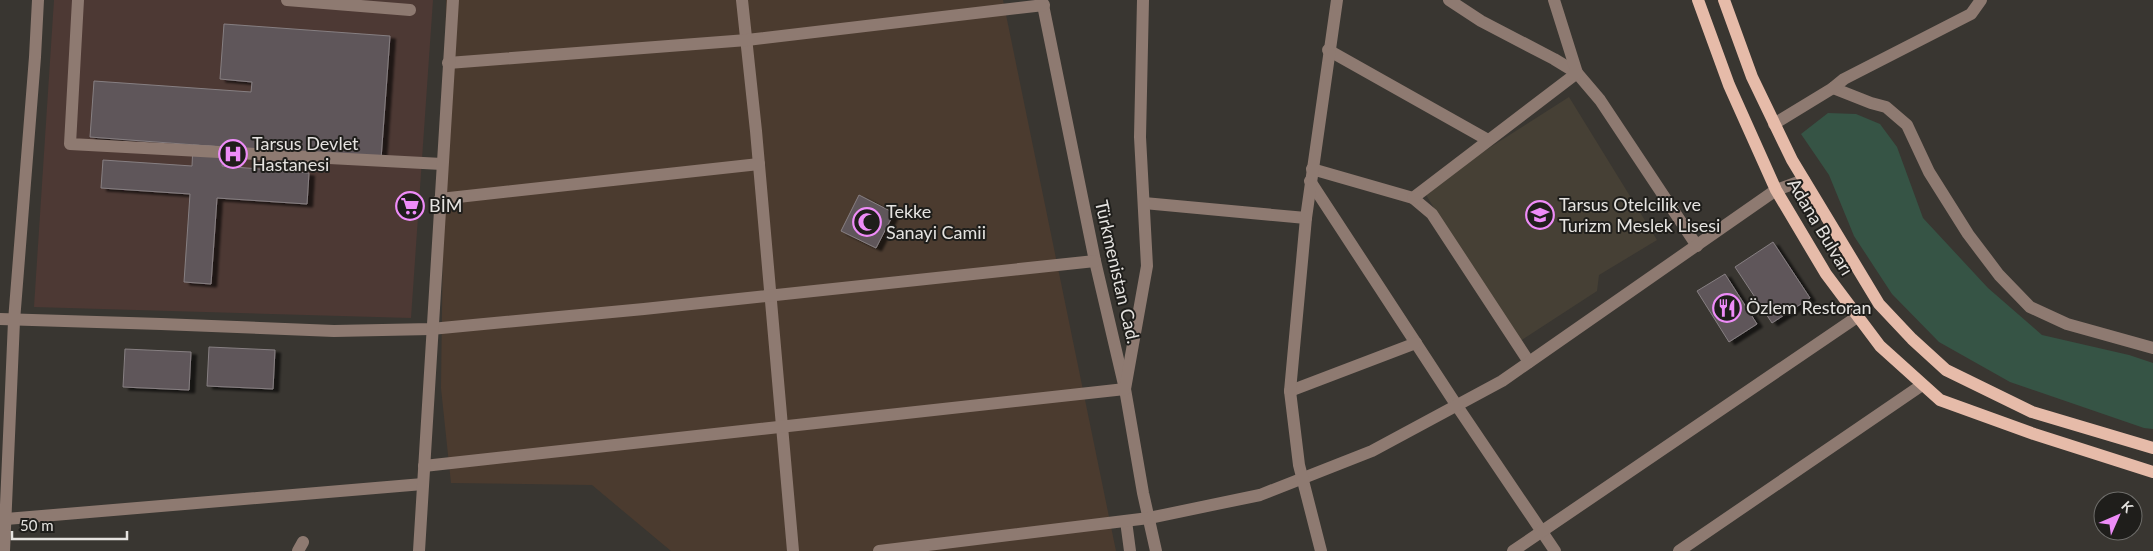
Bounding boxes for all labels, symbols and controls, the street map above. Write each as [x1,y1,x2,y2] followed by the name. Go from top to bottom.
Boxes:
[252,132,359,175] place label: Tarsus Devlet Hastanesi
[218,139,248,169] hospital icon: Tarsus Devlet Hastanesi
[1783,174,1858,279] street label: Adana Bulvarı
[395,191,425,221] supermarket icon: BİM
[1559,193,1720,236] place label: Tarsus Otelcilik ve Turizm Meslek Lisesi
[429,194,462,216] place label: BİM
[1091,198,1145,346] street label: Türkmenistan Cad.
[886,200,986,243] place label: Tekke Sanayi Camii
[1525,200,1555,230] school or university icon: Tarsus Otelcilik ve Turizm Meslek Lisesi
[852,207,882,237] mosque icon: Tekke Sanayi Camii
[1712,293,1742,323] restaurant icon: Özlem Restoran
[1746,296,1872,318] place label: Özlem Restoran
[2093,491,2143,541] north arrow
[2118,497,2137,516] text: K
[12,508,128,540] scale bar
[20,516,54,534] text: 50 m

